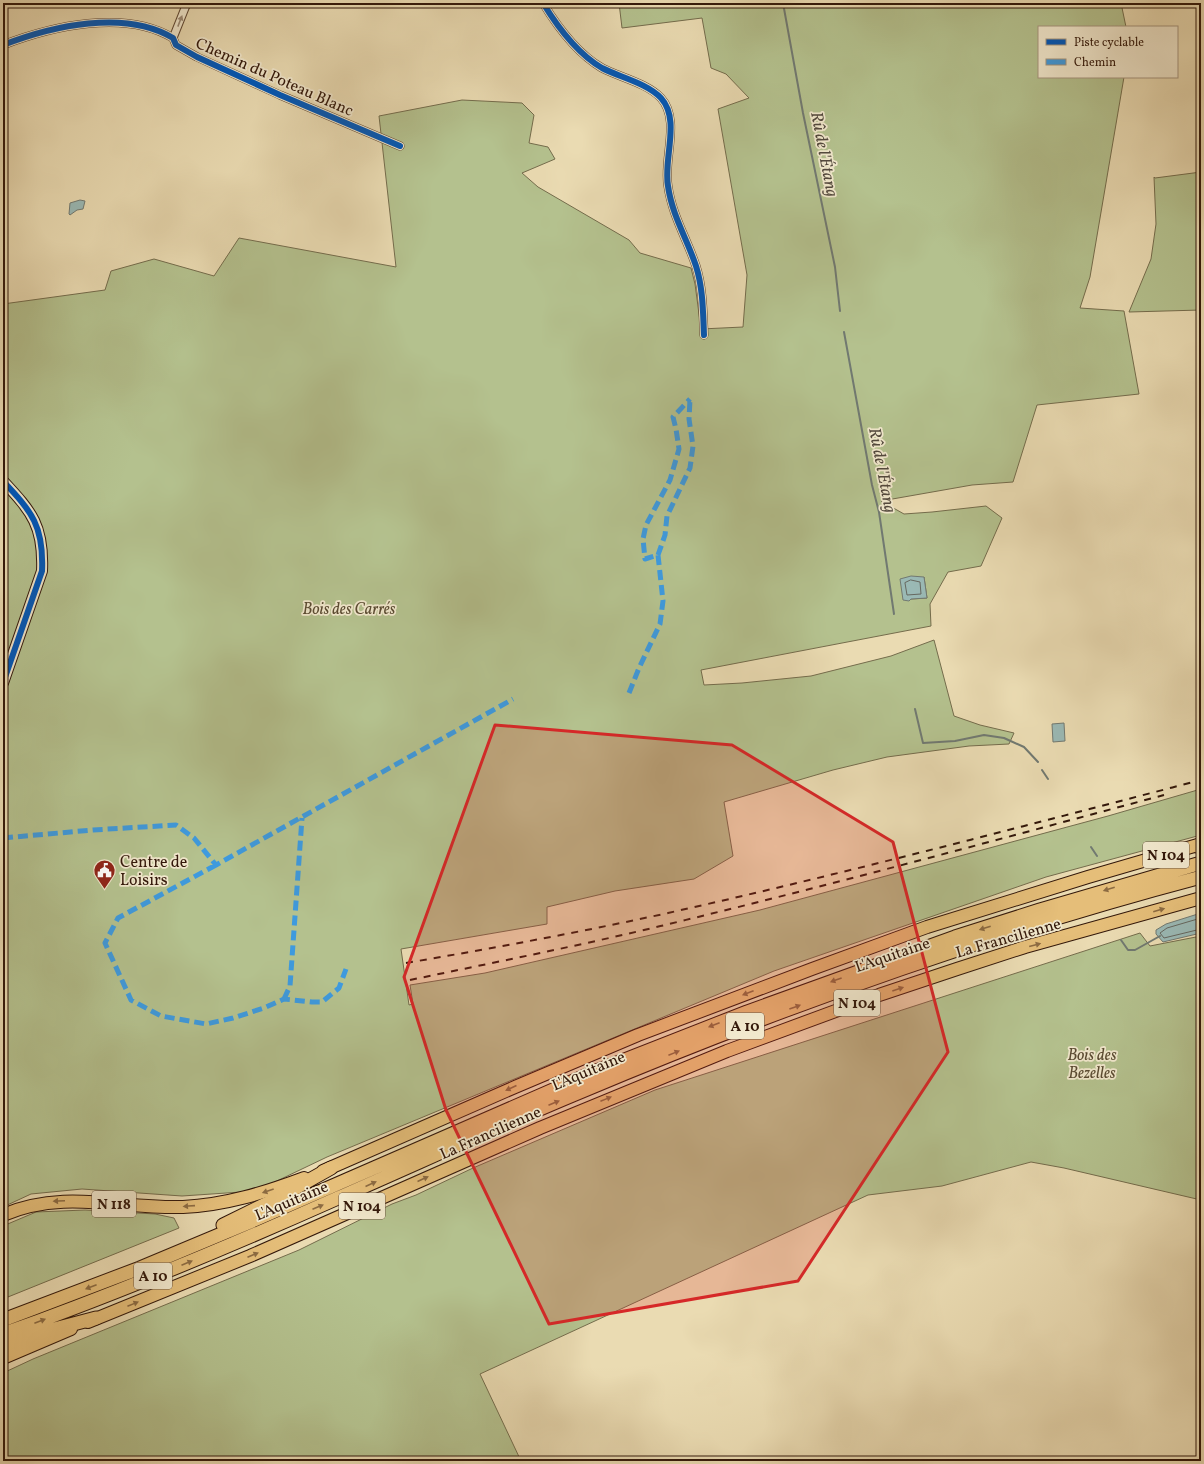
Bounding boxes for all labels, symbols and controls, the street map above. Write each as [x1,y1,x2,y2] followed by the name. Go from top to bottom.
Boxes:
[178,14,184,26] one-way arrow
[1038,26,1178,78] legend
[192,33,357,123] street label: Chemin du Poteau Blanc
[1074,35,1144,51] text: Piste cyclable
[1074,55,1116,71] text: Chemin
[804,110,843,199] water label: Rû de l'Étang
[862,426,901,515] water label: Rû de l'Étang
[303,599,396,621] park label: Bois des Carrés
[1143,842,1189,868] road number: N 104
[120,852,187,892] place label: Centre de Loisirs
[91,857,117,890] public building icon: Centre de Loisirs
[1103,886,1115,892] one-way arrow
[1153,907,1165,913] one-way arrow
[953,913,1064,964] street label: La Francilienne
[978,925,990,931] one-way arrow
[852,933,933,979] street label: L'Aquitaine
[1029,942,1041,948] one-way arrow
[829,977,841,983] one-way arrow
[892,986,904,992] one-way arrow
[741,990,753,996] one-way arrow
[834,990,880,1016] road number: N 104
[790,1004,802,1010] one-way arrow
[726,1013,764,1039] road number: A 10
[707,1022,719,1028] one-way arrow
[1067,1045,1117,1085] park label: Bois des Bezelles
[549,1046,629,1097] street label: L'Aquitaine
[668,1050,679,1056] one-way arrow
[505,1086,517,1092] one-way arrow
[601,1096,613,1102] one-way arrow
[548,1100,559,1106] one-way arrow
[437,1102,545,1166] street label: La Francilienne
[252,1176,332,1227] street label: L'Aquitaine
[417,1176,429,1182] one-way arrow
[365,1181,376,1187] one-way arrow
[262,1188,274,1194] one-way arrow
[92,1191,136,1217] road number: N 118
[339,1193,385,1219] road number: N 104
[53,1198,65,1205] one-way arrow
[183,1203,195,1210] one-way arrow
[313,1204,324,1210] one-way arrow
[247,1251,259,1258] one-way arrow
[181,1259,193,1265] one-way arrow
[134,1263,172,1289] road number: A 10
[84,1284,96,1290] one-way arrow
[127,1300,139,1306] one-way arrow
[34,1317,46,1323] one-way arrow

